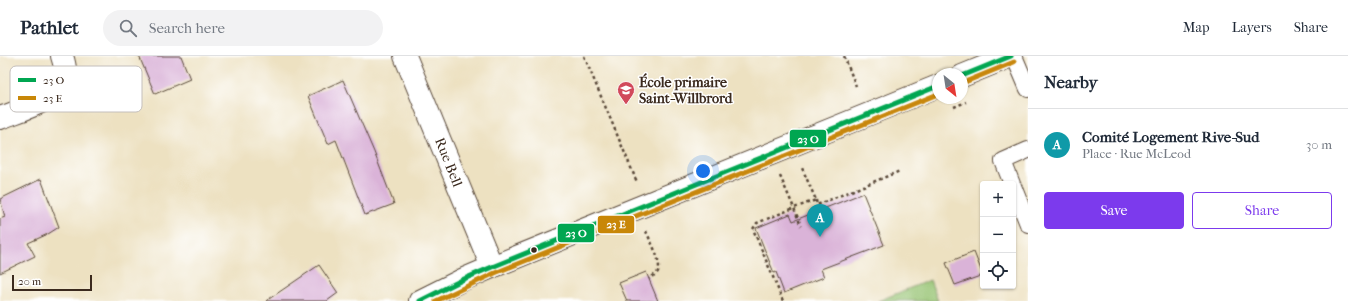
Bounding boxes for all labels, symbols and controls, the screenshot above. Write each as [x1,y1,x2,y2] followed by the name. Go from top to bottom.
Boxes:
[103,10,383,46] search box
[20,17,79,39] text: Pathlet
[117,17,139,39] icon: search
[149,19,225,37] text: Search here
[1183,19,1210,36] text: Map
[1232,19,1272,36] text: Layers
[1294,19,1328,36] text: Share
[10,66,142,112] legend
[932,68,968,104] north arrow
[1044,72,1098,92] text: Nearby
[639,73,734,107] place label: École primaire Saint-Willbrord
[43,74,65,87] text: 23 O
[616,80,636,105] school or university icon: École primaire Saint-Willbrord
[43,92,63,105] text: 23 E
[1082,128,1259,146] text: Comité Logement Rive-Sud
[789,129,827,148] line badge: 23 O
[797,133,819,146] text: 23 O
[431,135,466,189] street label: Rue Bell
[1053,137,1061,152] text: A
[1306,137,1332,152] text: 30 m
[1082,146,1191,161] text: Place · Rue McLeod
[693,161,713,181] your location
[980,181,1016,289] map controls
[980,181,1016,217] button: +
[1044,192,1184,229] button: Save
[1192,192,1332,229] button: Share
[807,204,833,237] pin: A
[597,215,635,234] line badge: 23 E
[980,217,1016,253] button: −
[606,218,626,231] text: 23 E
[557,223,595,243] line badge: 23 O
[565,227,587,240] text: 23 O
[529,245,539,255] unlabelled marker
[980,253,1016,289] button: locate
[12,273,92,292] scale bar
[18,275,41,288] text: 20 m

